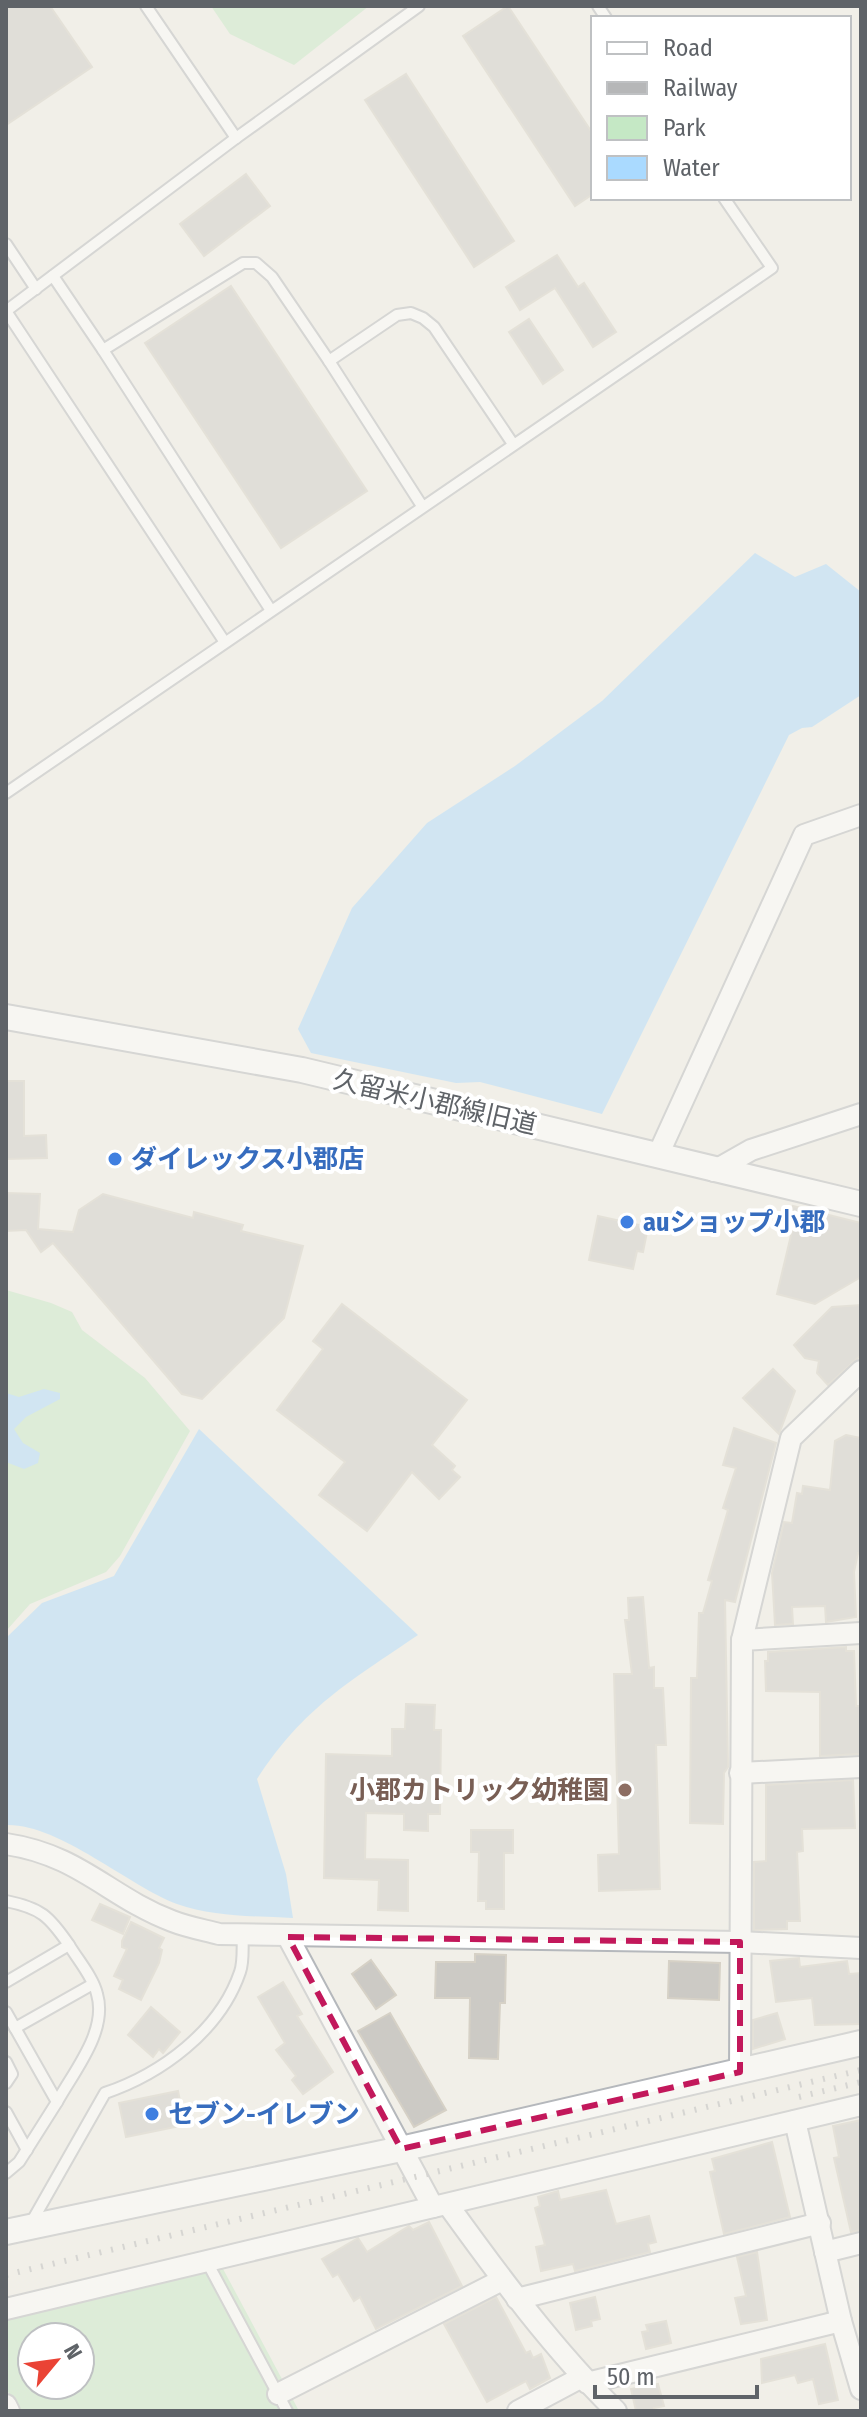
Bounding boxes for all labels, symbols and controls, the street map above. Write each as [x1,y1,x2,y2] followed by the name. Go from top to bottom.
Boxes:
[591,16,851,200] legend
[663,34,713,62] text: Road
[663,74,738,102] text: Railway
[663,114,706,142] text: Park
[663,154,720,182] text: Water
[330,1064,540,1141] street label: 久留米小郡線旧道
[131,1144,364,1175] place label: ダイレックス小郡店
[106,1150,124,1168] marker: ダイレックス小郡店
[643,1207,825,1238] place label: auショップ小郡
[618,1213,636,1231] marker: auショップ小郡
[349,1775,609,1806] place label: 小郡カトリック幼稚園
[616,1781,634,1799] marker: 小郡カトリック幼稚園
[168,2099,360,2130] place label: セブン-イレブン
[143,2105,161,2123] marker: セブン-イレブン
[16,2321,96,2401] north arrow
[58,2339,88,2364] text: N
[595,2349,757,2399] scale bar
[607,2363,655,2391] text: 50 m

